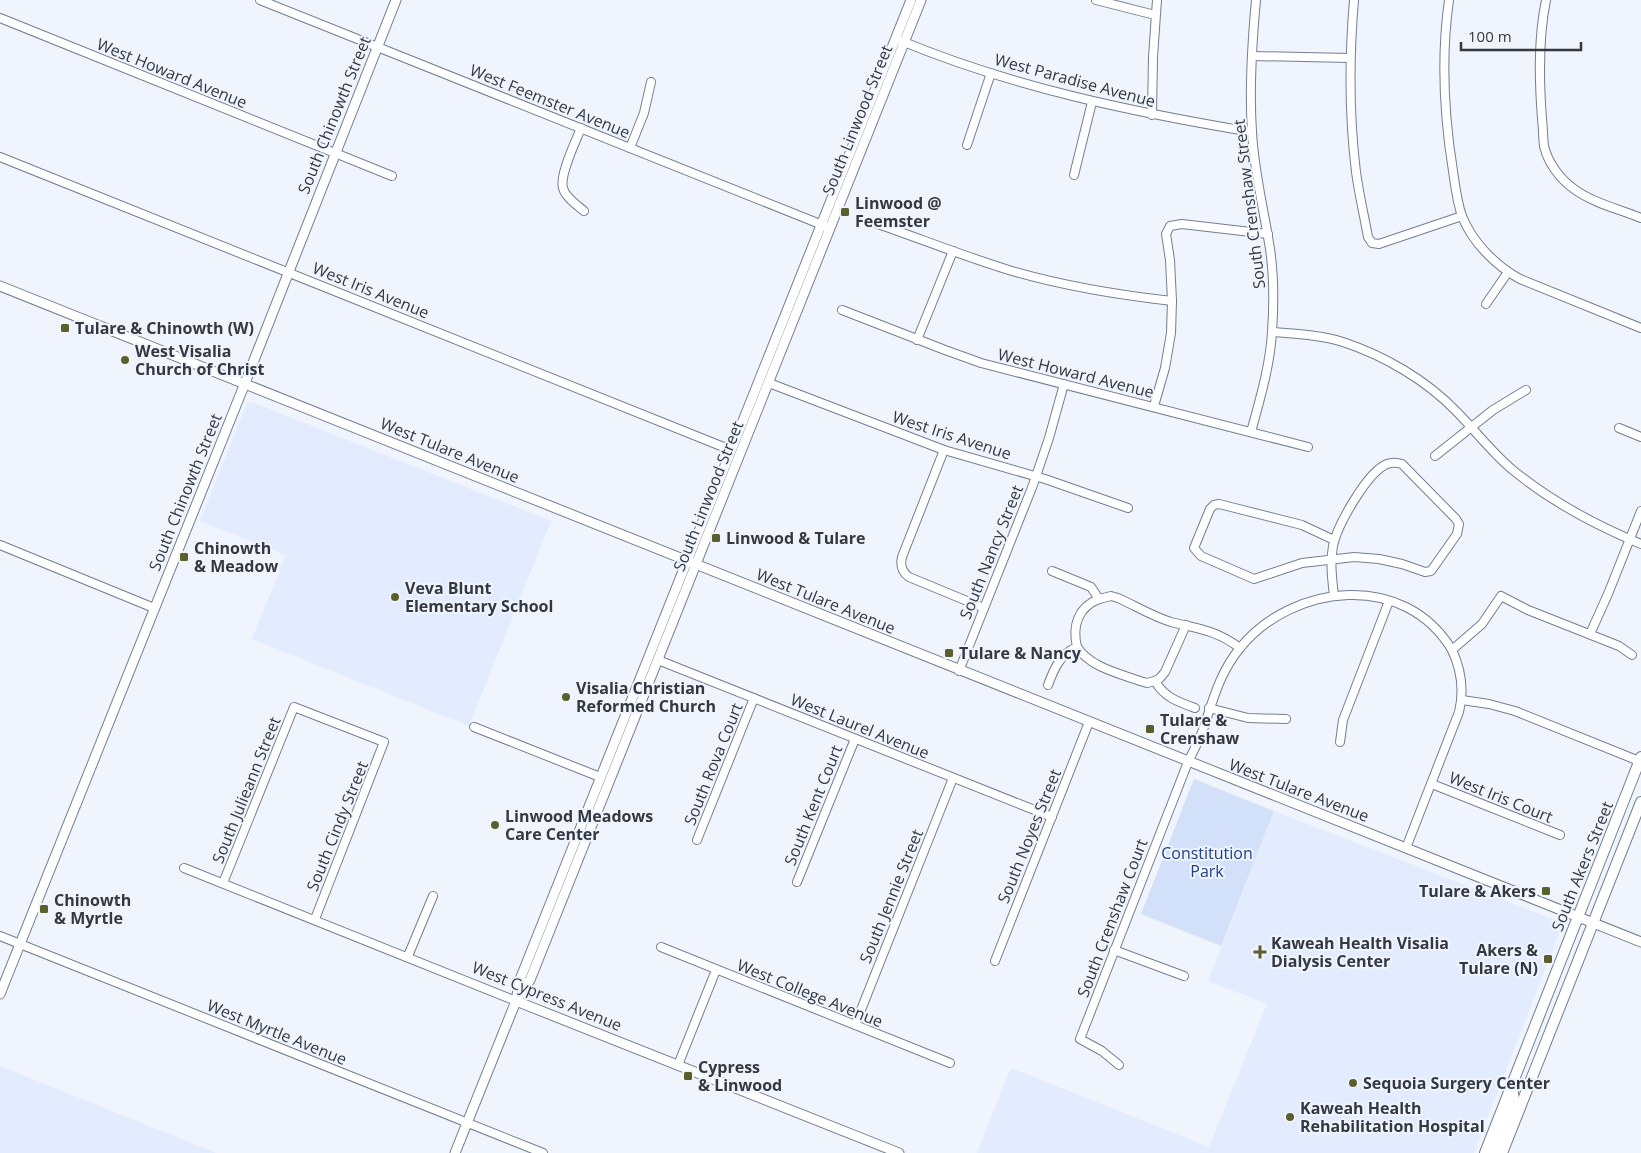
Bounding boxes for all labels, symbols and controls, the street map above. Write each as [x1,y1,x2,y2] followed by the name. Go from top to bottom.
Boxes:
[1461,20,1581,52] scale bar
[1468,26,1512,46] text: 100 m
[94,33,250,113] street label: West Howard Avenue
[292,33,376,197] street label: South Chinowth Street
[817,41,897,198] street label: South Linwood Street
[992,48,1158,112] street label: West Paradise Avenue
[467,59,633,143] street label: West Feemster Avenue
[1228,118,1270,290] street label: South Crenshaw Street
[855,192,942,232] place label: Linwood @ Feemster
[839,206,851,218] marker: Linwood @ Feemster
[309,257,433,323] street label: West Iris Avenue
[75,317,254,339] place label: Tulare & Chinowth (W)
[59,322,71,334] marker: Tulare & Chinowth (W)
[135,340,264,380] place label: West Visalia Church of Christ
[996,343,1156,403] street label: West Howard Avenue
[119,354,131,366] marker: West Visalia Church of Christ
[890,405,1014,465] street label: West Iris Avenue
[143,410,227,574] street label: South Chinowth Street
[377,412,523,488] street label: West Tulare Avenue
[668,417,748,574] street label: South Linwood Street
[954,481,1028,622] street label: South Nancy Street
[726,527,865,549] place label: Linwood & Tulare
[710,532,722,544] marker: Linwood & Tulare
[194,537,278,577] place label: Chinowth & Meadow
[178,551,190,563] marker: Chinowth & Meadow
[753,563,899,639] street label: West Tulare Avenue
[405,577,553,617] place label: Veva Blunt Elementary School
[389,591,401,603] marker: Veva Blunt Elementary School
[959,642,1082,664] place label: Tulare & Nancy
[943,647,955,659] marker: Tulare & Nancy
[576,677,716,717] place label: Visalia Christian Reformed Church
[787,688,933,764] street label: West Laurel Avenue
[560,691,572,703] marker: Visalia Christian Reformed Church
[678,699,748,828] street label: South Rova Court
[1160,709,1240,749] place label: Tulare & Crenshaw
[207,713,286,867] street label: South Julieann Street
[1144,723,1156,735] marker: Tulare & Crenshaw
[779,741,847,869] street label: South Kent Court
[1226,753,1372,827] street label: West Tulare Avenue
[301,757,373,894] street label: South Cindy Street
[992,765,1066,906] street label: South Noyes Street
[1446,766,1556,828] street label: West Iris Court
[1546,797,1618,934] street label: South Akers Street
[505,805,653,845] place label: Linwood Meadows Care Center
[489,819,501,831] marker: Linwood Meadows Care Center
[854,825,928,966] street label: South Jennie Street
[1072,835,1152,1000] street label: South Crenshaw Court
[1161,842,1253,882] park label: Constitution Park
[1419,880,1536,902] place label: Tulare & Akers
[1540,885,1552,897] marker: Tulare & Akers
[54,889,131,929] place label: Chinowth & Myrtle
[38,903,50,915] marker: Chinowth & Myrtle
[1271,932,1449,972] place label: Kaweah Health Visalia Dialysis Center
[1459,939,1538,979] place label: Akers & Tulare (N)
[1253,945,1267,959] marker: Kaweah Health Visalia Dialysis Center
[1542,953,1554,965] marker: Akers & Tulare (N)
[734,954,886,1032] street label: West College Avenue
[469,956,625,1036] street label: West Cypress Avenue
[204,994,350,1070] street label: West Myrtle Avenue
[698,1056,782,1096] place label: Cypress & Linwood
[682,1070,694,1082] marker: Cypress & Linwood
[1363,1072,1550,1094] place label: Sequoia Surgery Center
[1347,1077,1359,1089] marker: Sequoia Surgery Center
[1300,1097,1485,1137] place label: Kaweah Health Rehabilitation Hospital
[1284,1111,1296,1123] marker: Kaweah Health Rehabilitation Hospital

